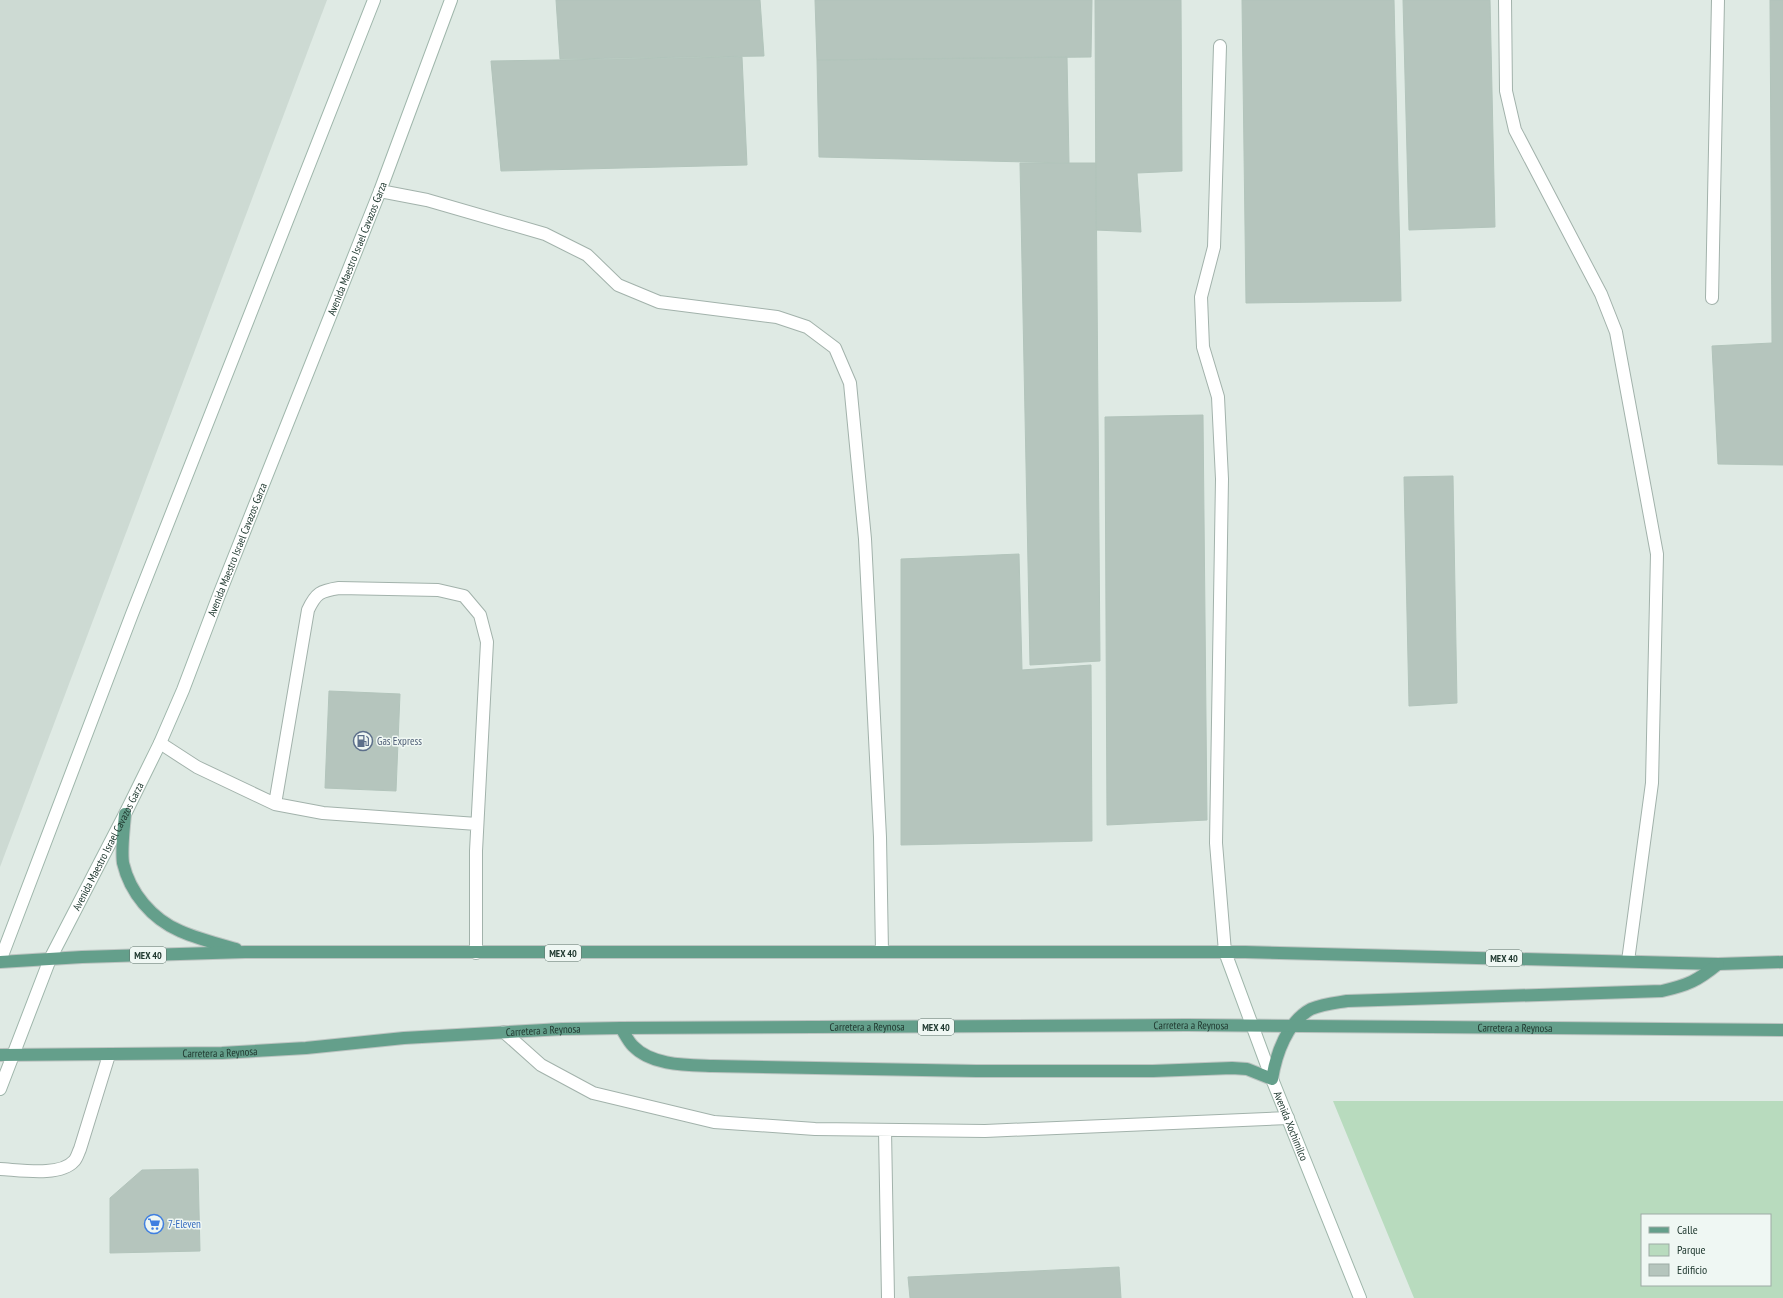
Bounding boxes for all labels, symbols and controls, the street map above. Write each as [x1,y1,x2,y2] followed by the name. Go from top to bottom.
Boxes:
[324,180,390,317] street label: Avenida Maestro Israel Cavazos Garza
[205,481,270,618] street label: Avenida Maestro Israel Cavazos Garza
[352,730,374,752] fuel station icon: Gas Express
[377,734,422,748] place label: Gas Express
[69,780,147,913] street label: Avenida Maestro Israel Cavazos Garza
[545,945,581,961] road number: MEX 40
[130,947,166,963] road number: MEX 40
[1486,950,1522,966] road number: MEX 40
[1154,1018,1229,1032] street label: Carretera a Reynosa
[830,1019,905,1034] street label: Carretera a Reynosa
[918,1019,954,1035] road number: MEX 40
[1477,1020,1553,1035] street label: Carretera a Reynosa
[505,1022,581,1039] street label: Carretera a Reynosa
[182,1044,258,1060] street label: Carretera a Reynosa
[1271,1089,1311,1163] street label: Avenida Xochimilco
[143,1213,165,1235] supermarket icon: 7-Eleven
[1641,1214,1771,1286] legend
[168,1217,201,1231] place label: 7-Eleven
[1677,1222,1698,1237] text: Calle
[1677,1242,1706,1257] text: Parque
[1677,1262,1707,1277] text: Edificio

